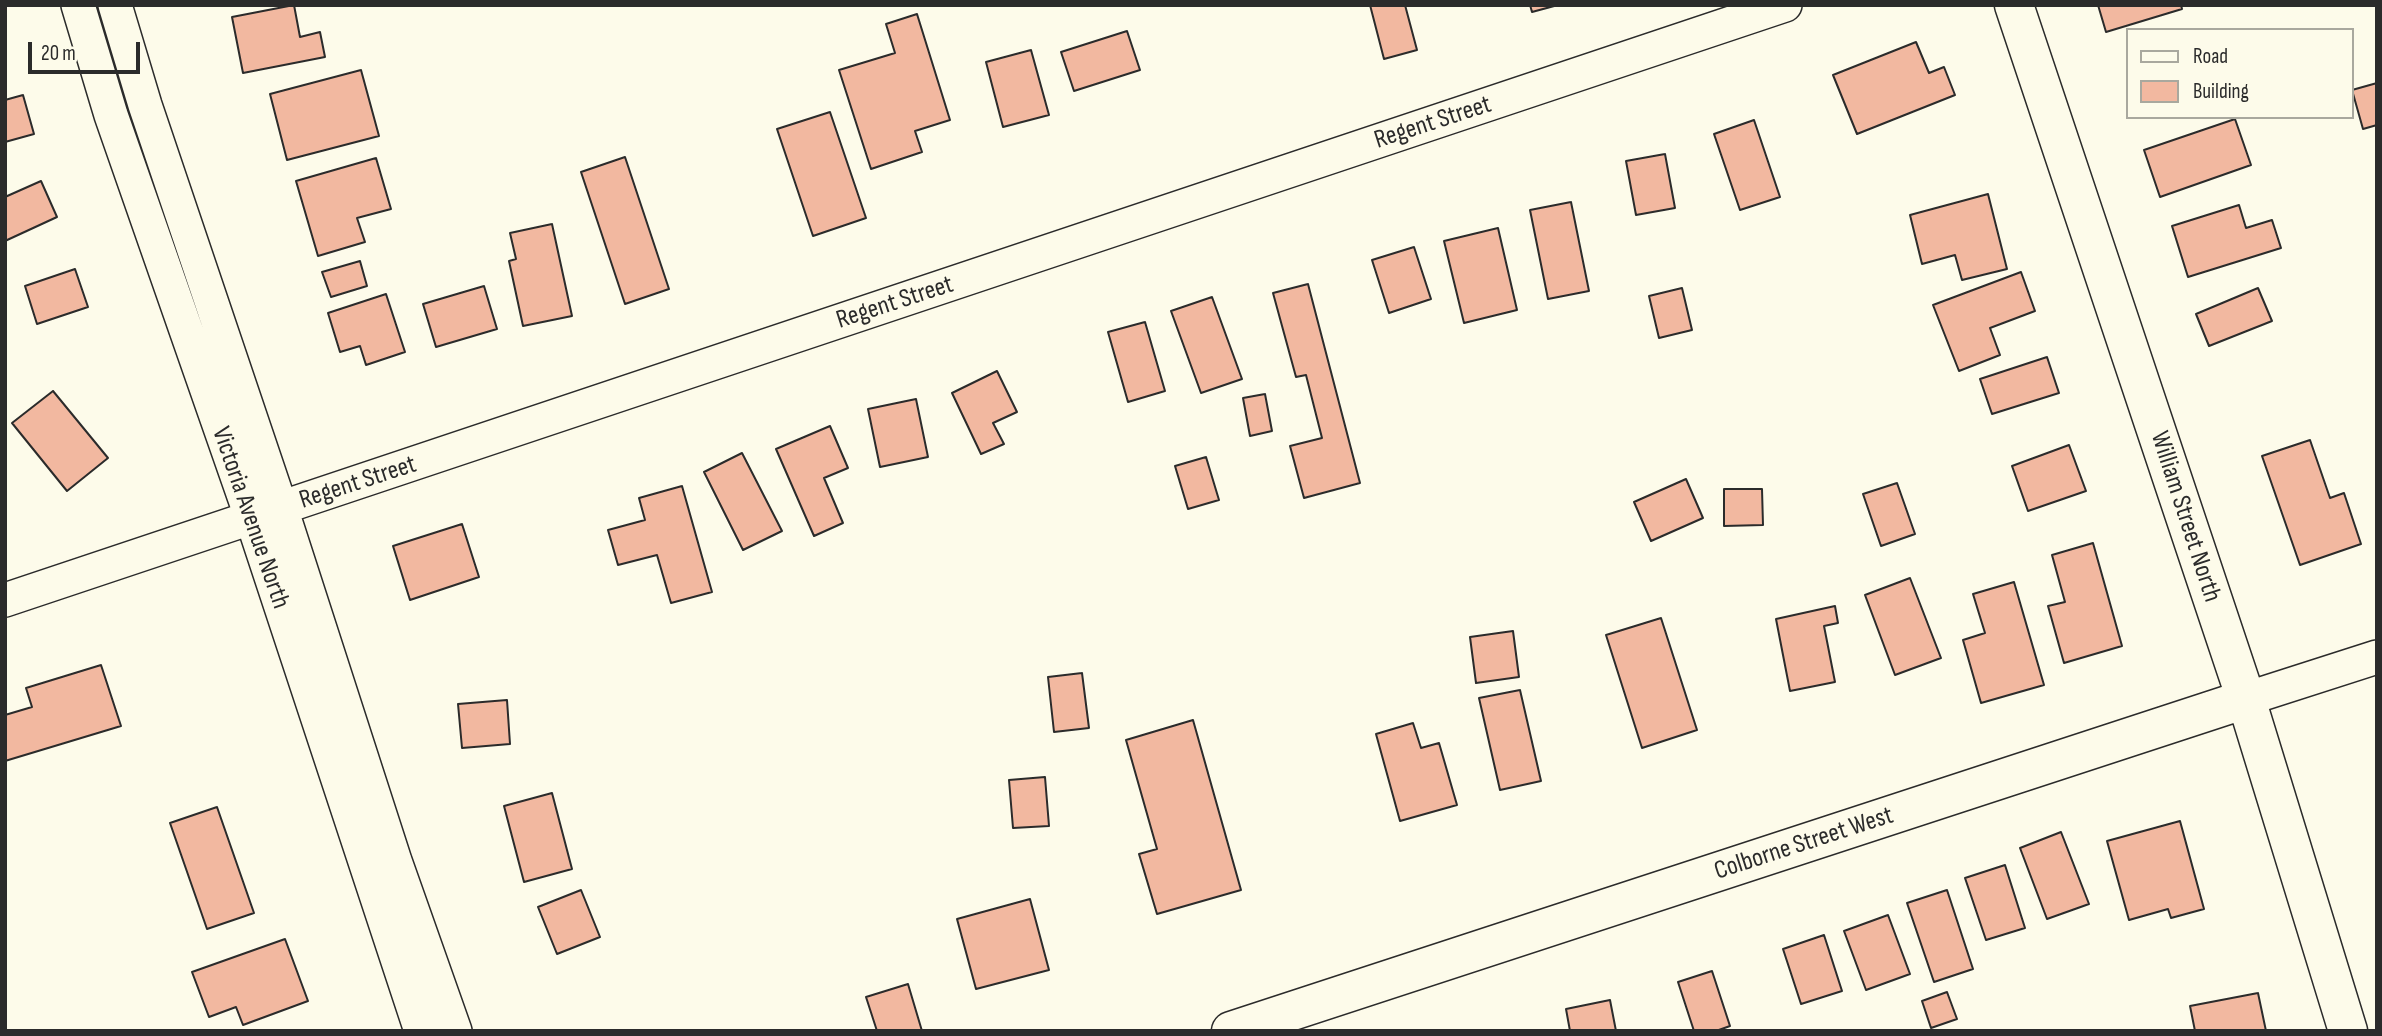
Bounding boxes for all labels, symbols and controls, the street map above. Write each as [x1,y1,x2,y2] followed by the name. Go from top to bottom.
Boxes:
[32,28,144,72] scale bar
[2126,28,2354,119] legend
[41,41,76,66] text: 20 m
[2193,44,2228,69] text: Road
[2193,79,2249,104] text: Building
[1371,89,1495,157] street label: Regent Street
[833,269,957,337] street label: Regent Street
[204,423,296,613] street label: Victoria Avenue North
[2143,428,2227,606] street label: William Street North
[296,449,420,517] street label: Regent Street
[1711,800,1897,888] street label: Colborne Street West

